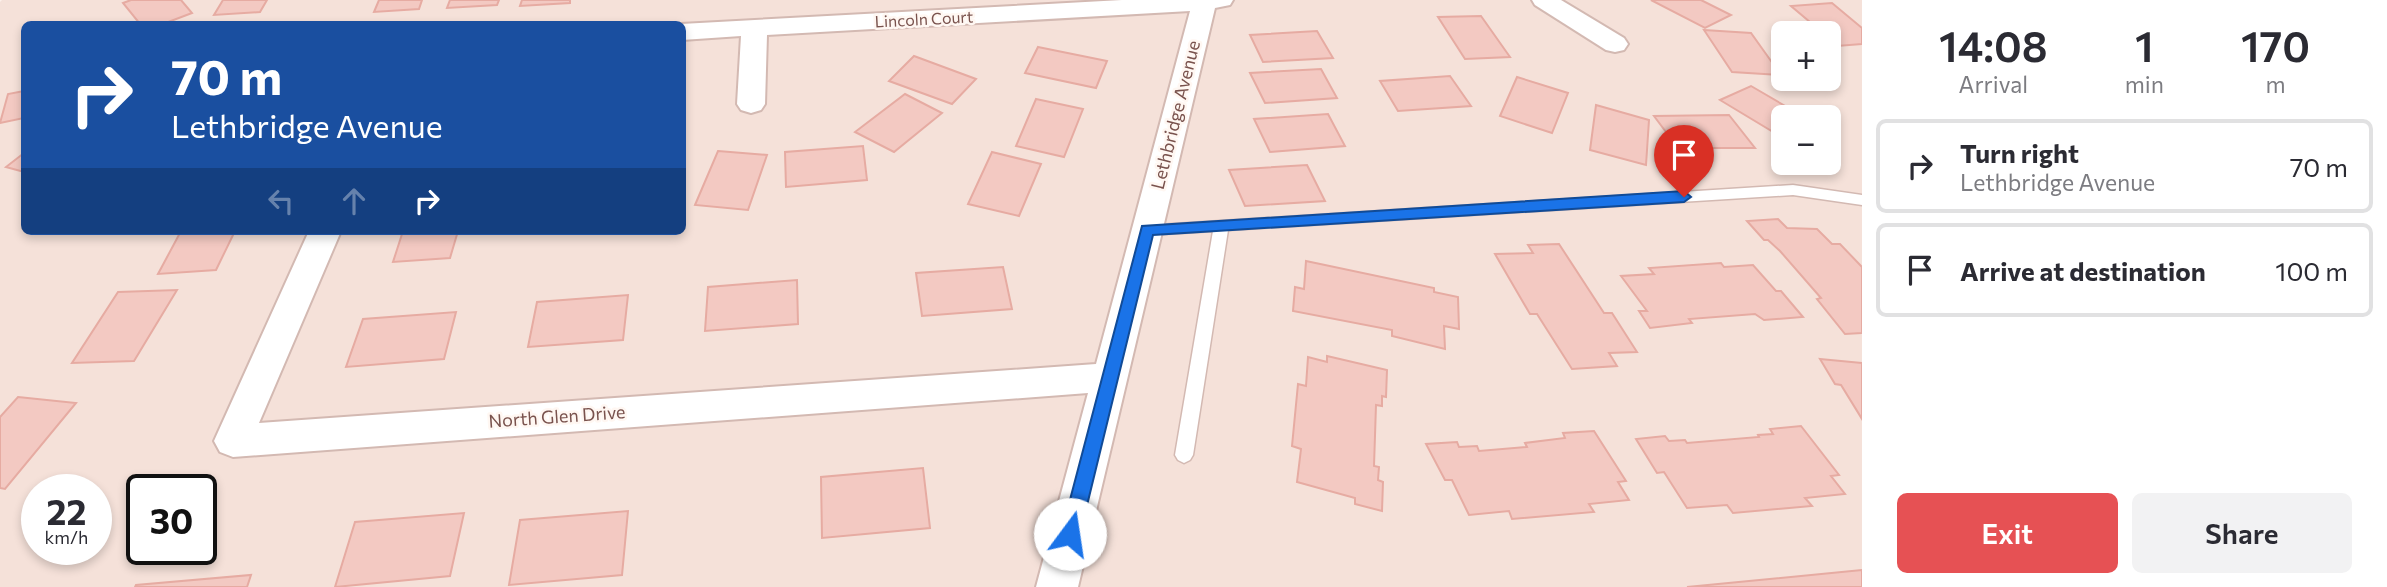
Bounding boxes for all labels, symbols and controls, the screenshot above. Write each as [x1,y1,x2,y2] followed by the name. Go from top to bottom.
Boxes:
[874,6,974,31] street label: Lincoln Court
[1939,19,2048,71] text: 14:08
[2135,19,2154,71] text: 1
[2241,19,2310,71] text: 170
[1771,21,1841,175] map controls
[1771,21,1841,91] button: +
[1146,38,1204,192] street label: Lethbridge Avenue
[171,45,282,105] text: 70 m
[56,49,147,140] icon: right
[1959,70,2028,98] text: Arrival
[2125,70,2164,98] text: min
[2265,70,2285,98] text: m
[171,105,443,145] text: Lethbridge Avenue
[1771,105,1841,175] button: −
[1654,125,1714,197] pin
[1665,136,1703,174] icon: arrive
[1960,137,2079,168] text: Turn right
[1901,147,1939,185] icon: right
[2290,151,2348,182] text: 70 m
[1960,168,2155,196] text: Lethbridge Avenue
[262,182,300,220] icon: left
[335,182,373,220] icon: ahead
[408,182,446,220] icon: right
[1901,251,1939,289] icon: arrive
[1960,255,2206,286] text: Arrive at destination
[2275,255,2348,286] text: 100 m
[488,400,626,432] street label: North Glen Drive
[126,474,217,565] speed limit sign: 30
[47,489,86,532] text: 22
[1897,493,2118,573] button: Exit
[2132,493,2352,573] button: Share
[1033,497,1107,571] position arrow
[45,526,88,548] text: km/h

